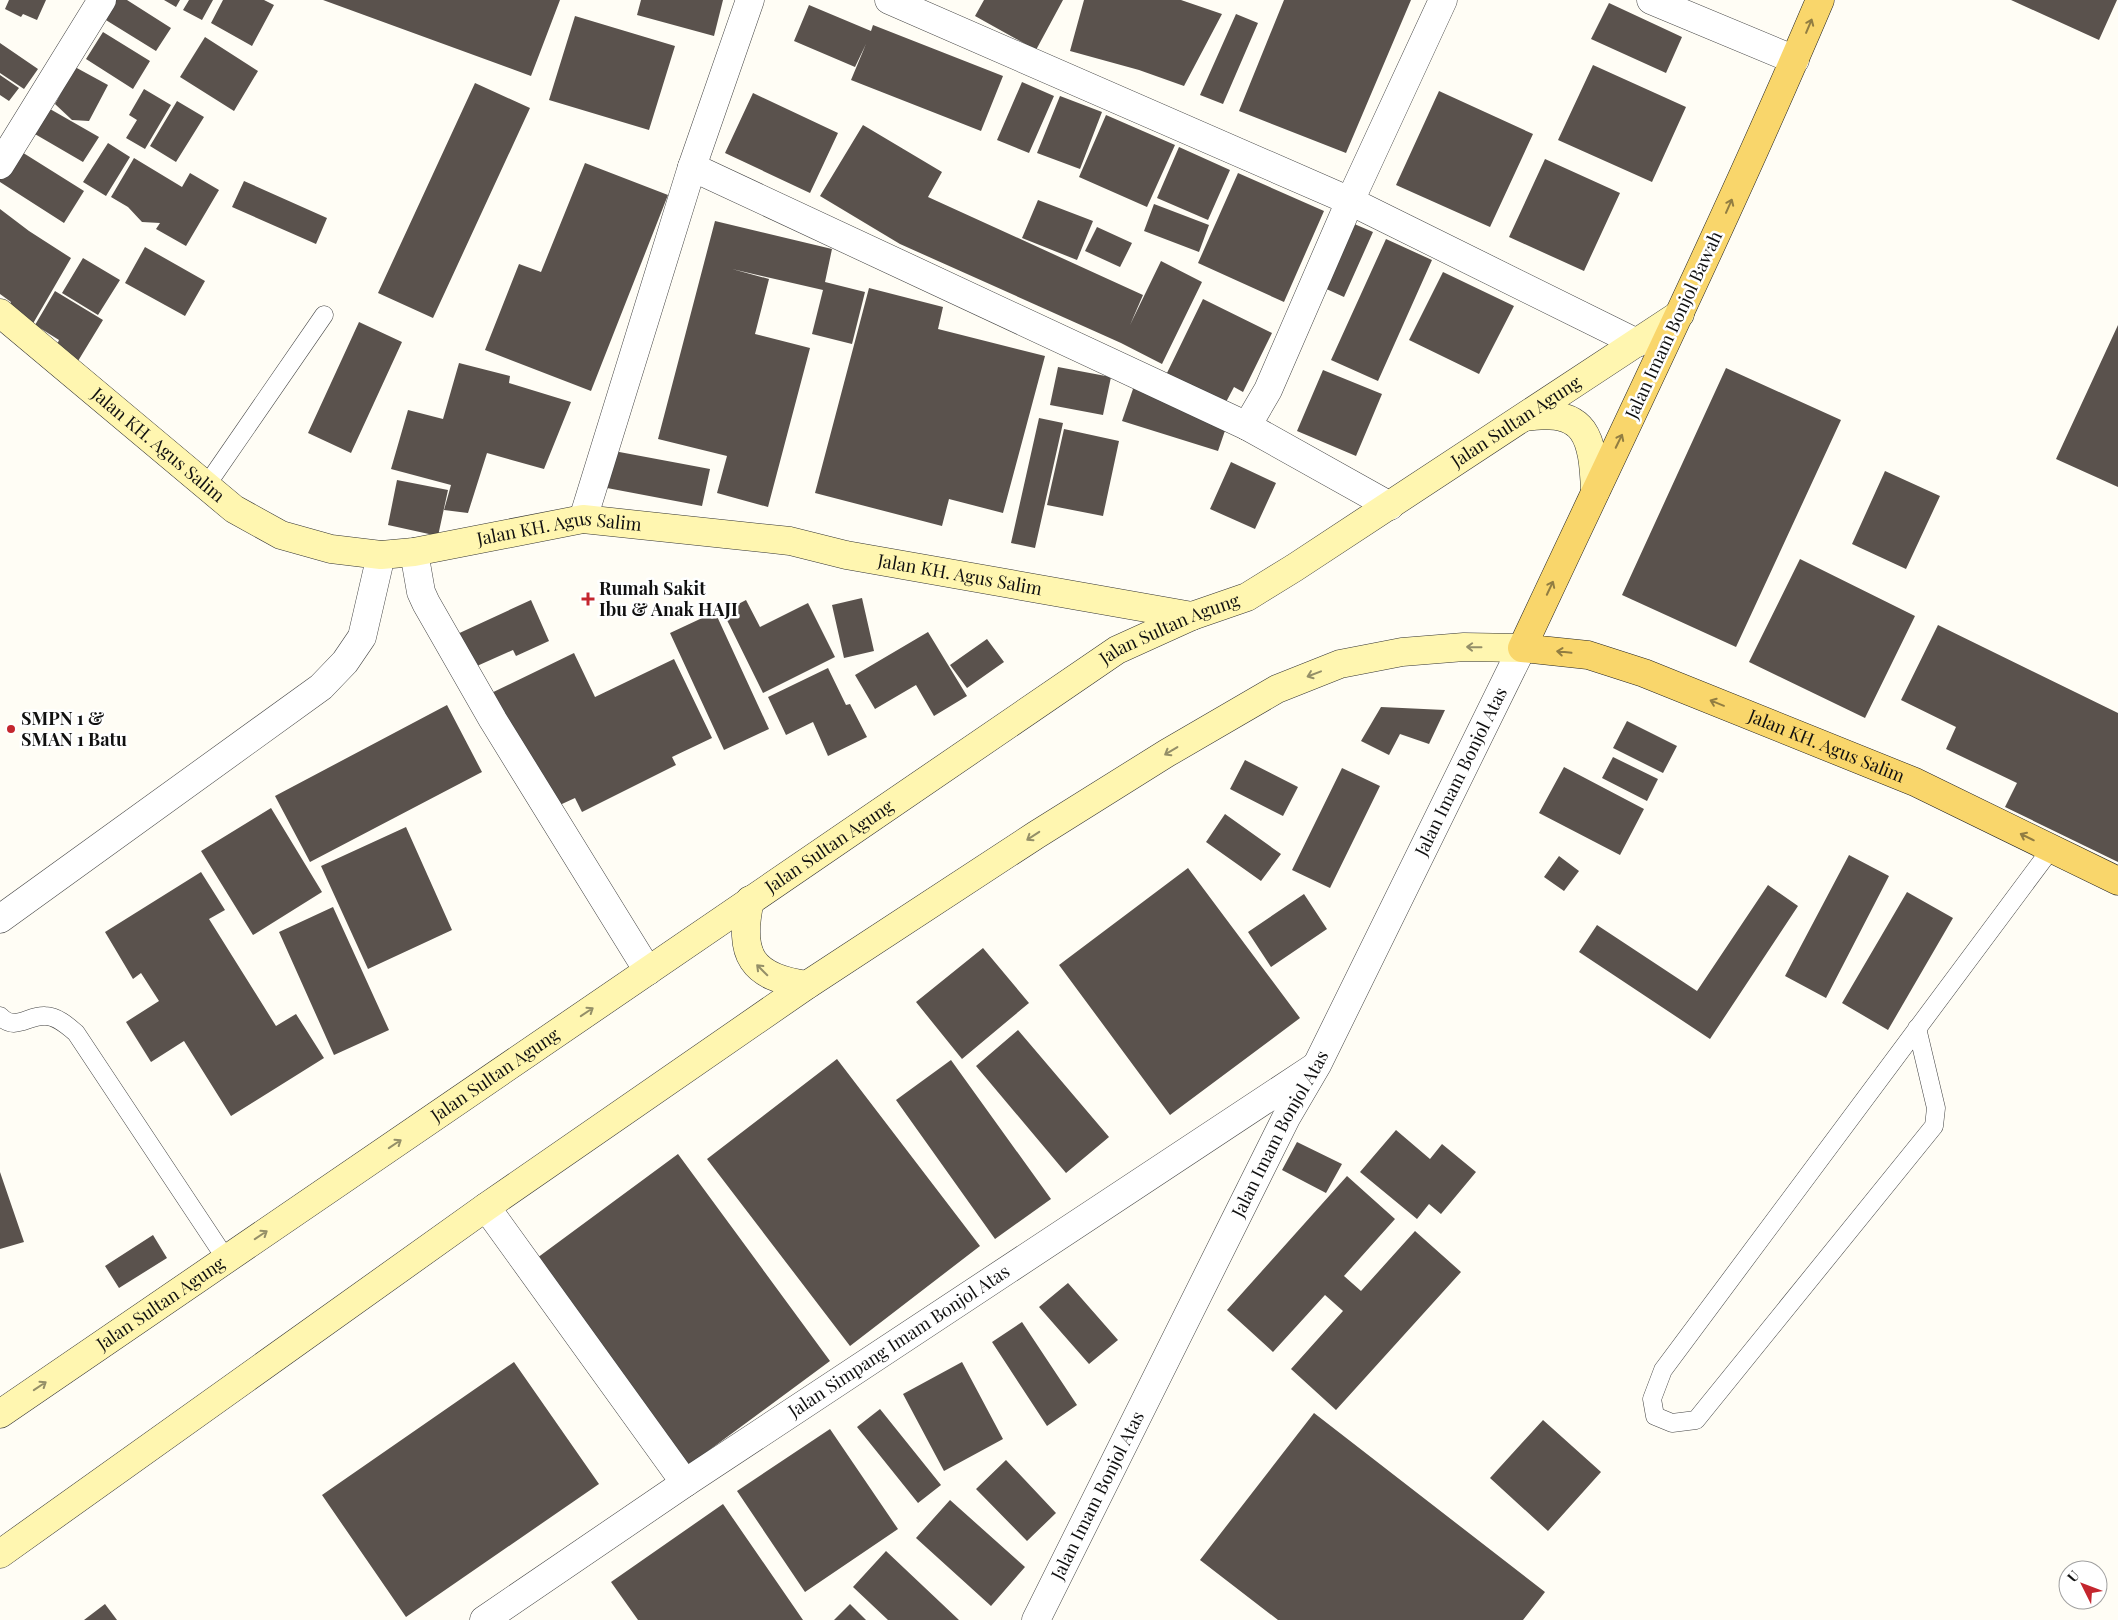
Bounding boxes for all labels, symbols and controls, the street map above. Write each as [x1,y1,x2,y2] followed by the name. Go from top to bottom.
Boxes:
[1805,19,1815,34] one-way arrow
[1725,199,1734,214] one-way arrow
[1619,226,1727,423] street label: Jalan Imam Bonjol Bawah
[1445,369,1586,473] street label: Jalan Sultan Agung
[86,381,230,507] street label: Jalan KH. Agus Salim
[1615,434,1624,449] one-way arrow
[474,506,643,551] street label: Jalan KH. Agus Salim
[875,548,1044,600] street label: Jalan KH. Agus Salim
[599,576,738,621] place label: Rumah Sakit Ibu & Anak HAJI
[1546,581,1556,596] one-way arrow
[1094,587,1243,670] street label: Jalan Sultan Agung
[581,592,595,606] marker: Rumah Sakit Ibu & Anak HAJI
[1466,642,1482,652] one-way arrow
[1556,647,1572,657] one-way arrow
[1307,671,1322,680] one-way arrow
[1408,683,1512,861] street label: Jalan Imam Bonjol Atas
[1710,697,1725,706] one-way arrow
[1744,703,1909,788] street label: Jalan KH. Agus Salim
[21,706,127,751] place label: SMPN 1 & SMAN 1 Batu
[5,723,17,735] marker: SMPN 1 & SMAN 1 Batu
[1165,746,1179,756] one-way arrow
[759,793,898,899] street label: Jalan Sultan Agung
[1027,832,1041,842] one-way arrow
[2020,832,2035,841] one-way arrow
[756,963,768,976] one-way arrow
[580,1007,594,1017] one-way arrow
[425,1022,564,1127] street label: Jalan Sultan Agung
[1225,1046,1333,1222] street label: Jalan Imam Bonjol Atas
[388,1138,402,1149] one-way arrow
[254,1230,268,1240] one-way arrow
[91,1250,230,1356] street label: Jalan Sultan Agung
[783,1259,1014,1423] street label: Jalan Simpang Imam Bonjol Atas
[33,1381,47,1392] one-way arrow
[1045,1407,1149,1584] street label: Jalan Imam Bonjol Atas
[2058,1560,2108,1610] north arrow
[2063,1566,2083,1586] text: U

